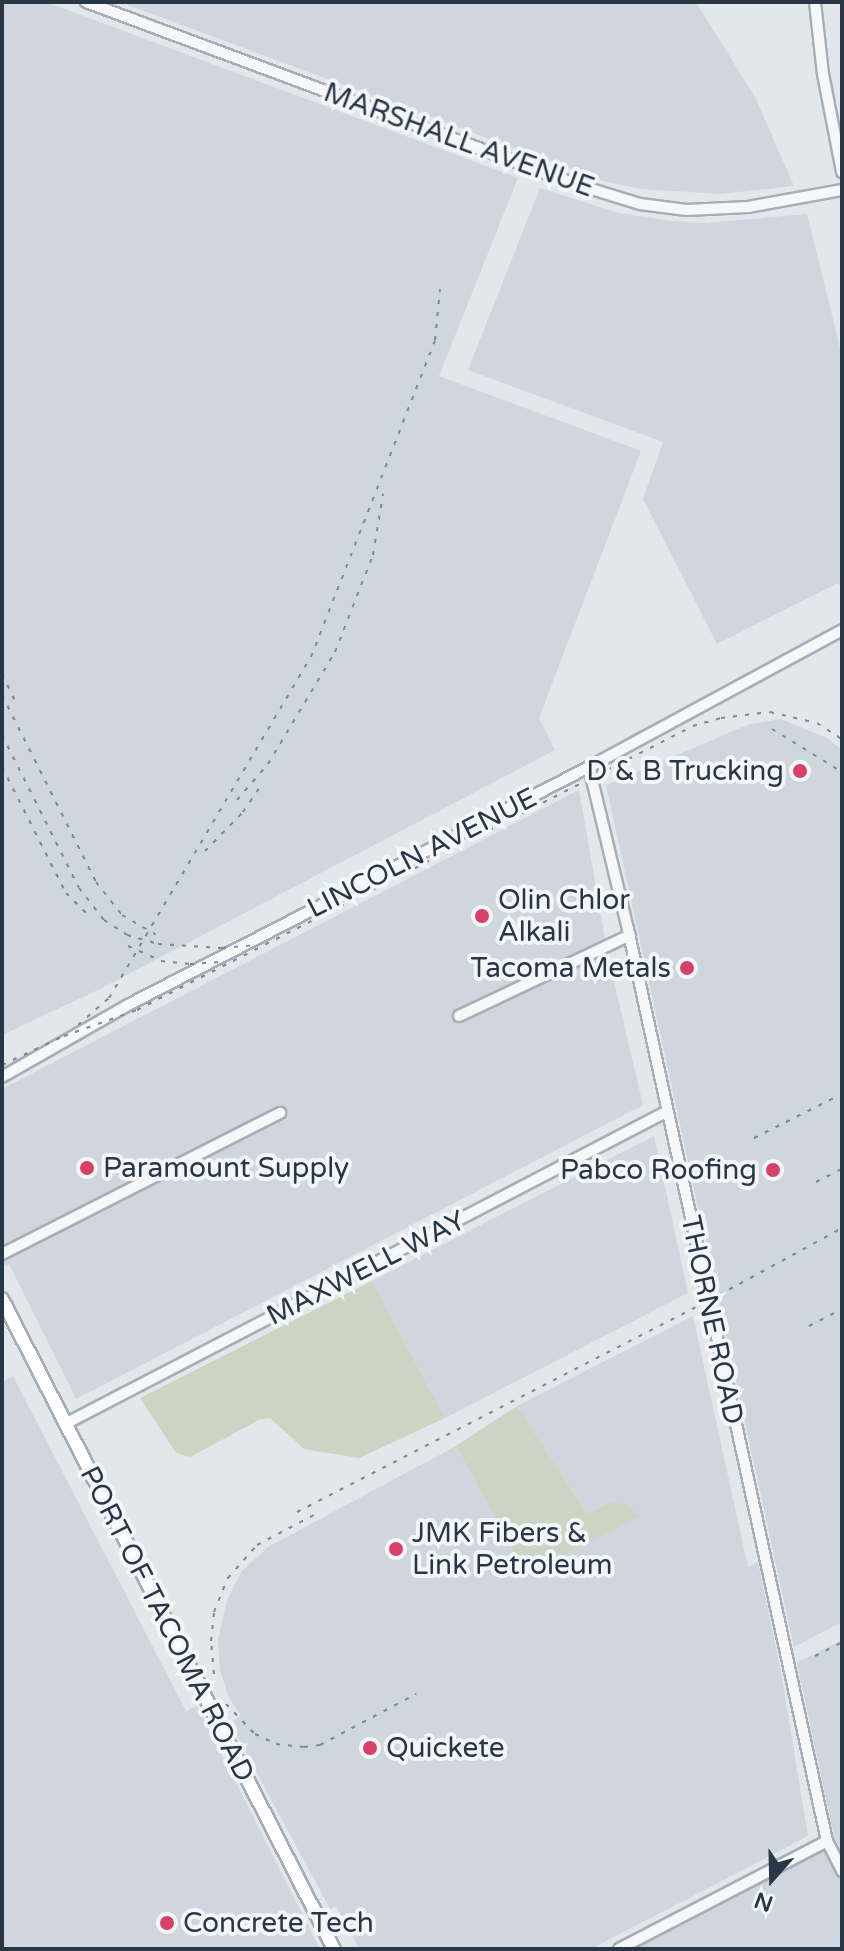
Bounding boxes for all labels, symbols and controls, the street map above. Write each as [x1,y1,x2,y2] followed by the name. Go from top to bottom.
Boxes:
[319,75,599,205] street label: MARSHALL AVENUE
[586,754,784,788] place label: D & B Trucking
[791,762,809,780] marker: D & B Trucking
[302,781,542,925] street label: LINCOLN AVENUE
[498,883,630,949] place label: Olin Chlor Alkali
[473,907,491,925] marker: Olin Chlor Alkali
[471,951,671,985] place label: Tacoma Metals
[678,959,696,977] marker: Tacoma Metals
[103,1151,349,1185] place label: Paramount Supply
[560,1153,757,1187] place label: Pabco Roofing
[78,1159,96,1177] marker: Paramount Supply
[764,1161,782,1179] marker: Pabco Roofing
[261,1203,471,1333] street label: MAXWELL WAY
[673,1213,751,1427] street label: THORNE ROAD
[73,1461,261,1787] street label: PORT OF TACOMA ROAD
[412,1516,613,1582] place label: JMK Fibers & Link Petroleum
[387,1540,405,1558] marker: JMK Fibers & Link Petroleum
[386,1731,505,1765] place label: Quickete
[361,1739,379,1757] marker: Quickete
[732,1839,812,1919] north arrow
[751,1886,777,1917] text: N
[183,1906,374,1940] place label: Concrete Tech
[158,1914,176,1932] marker: Concrete Tech

